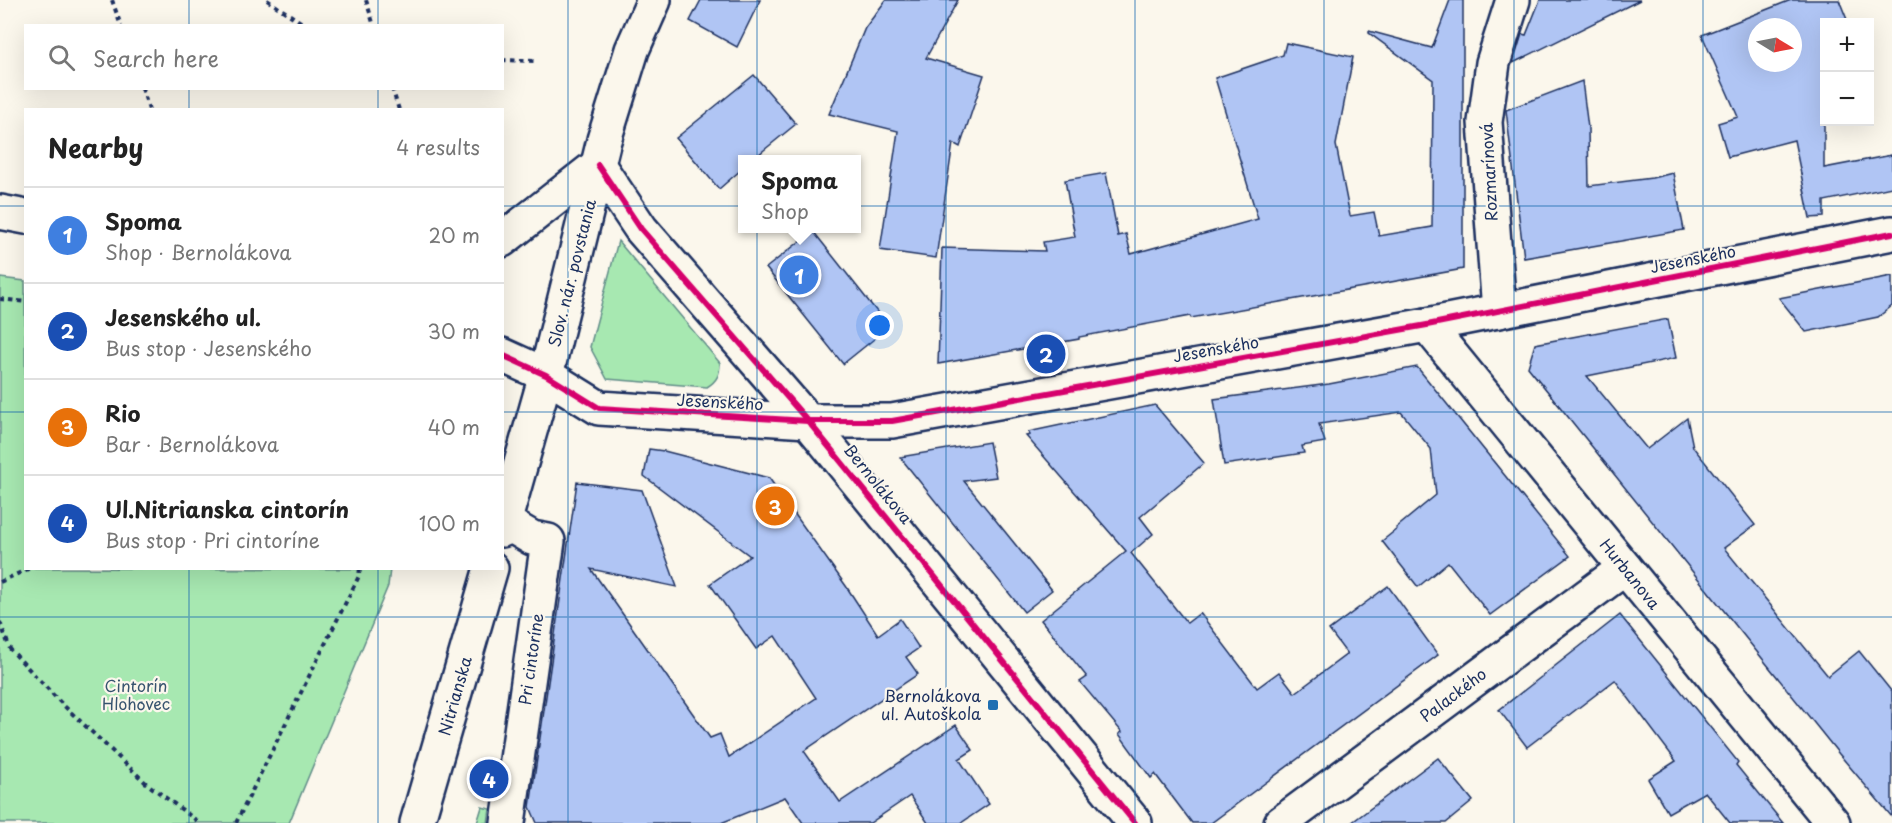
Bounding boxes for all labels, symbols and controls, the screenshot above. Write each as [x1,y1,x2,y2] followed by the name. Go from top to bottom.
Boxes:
[1748,18,1802,72] north arrow
[1820,18,1874,126] map controls
[1820,18,1874,72] button: +
[24,24,504,90] search box
[45,41,78,74] icon: search
[93,41,219,74] text: Search here
[1820,72,1874,126] button: −
[1473,122,1503,222] street label: Rozmarínová
[48,128,143,167] text: Nearby
[396,132,480,162] text: 4 results
[738,155,861,233] popup
[761,163,838,196] text: Spoma
[541,196,601,349] street label: Slov. nár. povstania
[761,196,809,226] text: Shop
[105,204,182,237] text: Spoma
[63,220,72,250] text: 1
[428,220,480,250] text: 20 m
[105,237,292,267] text: Shop · Bernolákova
[1648,238,1738,278] street label: Jesenského
[780,252,818,298] pin: 1
[105,300,261,333] text: Jesenského ul.
[865,311,894,340] your location
[60,316,75,346] text: 2
[427,316,480,346] text: 30 m
[1171,329,1261,367] street label: Jesenského
[1026,332,1066,376] pin: 2
[105,333,312,363] text: Bus stop · Jesenského
[676,387,764,415] street label: Jesenského
[105,396,141,429] text: Rio
[61,412,74,442] text: 3
[428,412,480,442] text: 40 m
[105,429,279,459] text: Bar · Bernolákova
[839,438,919,529] street label: Bernolákova
[756,484,794,528] pin: 3
[105,492,349,525] text: Ul.Nitrianska cintorín
[61,508,74,538] text: 4
[419,508,480,538] text: 100 m
[105,525,320,555] text: Bus stop · Pri cintoríne
[1595,533,1667,614] street label: Hurbanova
[512,611,548,706] street label: Pri cintoríne
[431,653,477,738] street label: Nitrianska
[1414,661,1491,727] street label: Palackého
[102,673,170,715] park label: Cintorín Hlohovec
[881,683,981,725] place label: Bernolákova ul. Autoškola
[986,698,1000,712] marker: Bernolákova ul. Autoškola
[470,756,508,802] pin: 4

